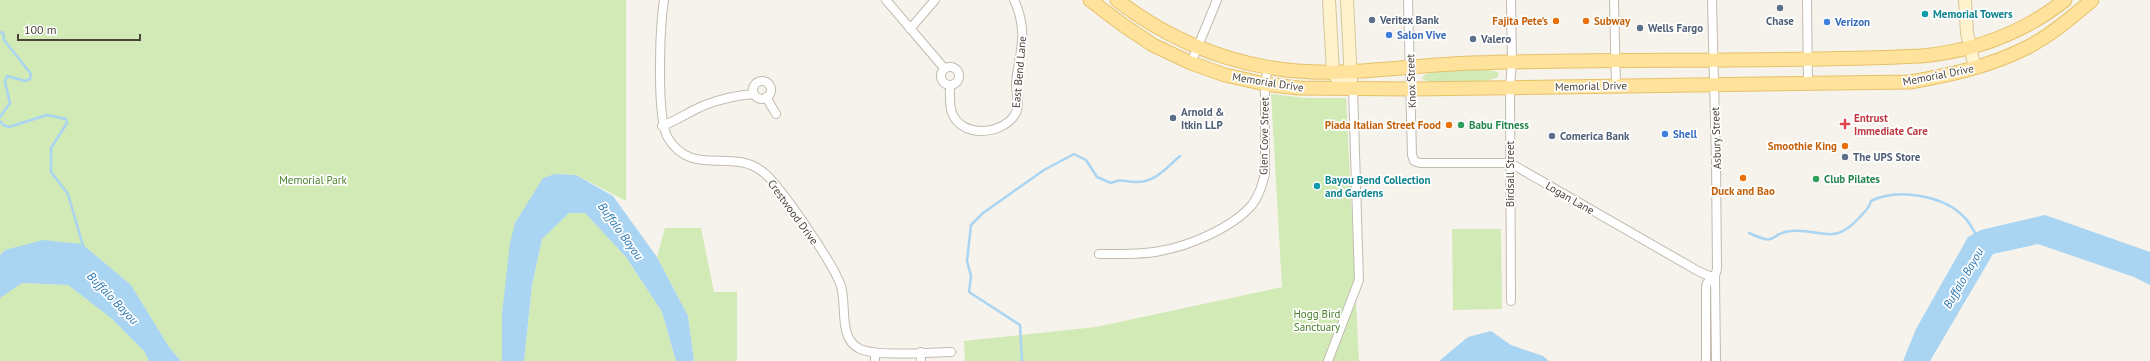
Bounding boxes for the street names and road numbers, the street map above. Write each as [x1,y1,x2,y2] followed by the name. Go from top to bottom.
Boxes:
[1009,35,1029,109] street label: East Bend Lane
[1403,53,1419,108] street label: Knox Street
[1901,61,1975,89] street label: Memorial Drive
[1231,69,1305,95] street label: Memorial Drive
[1555,78,1628,94] street label: Memorial Drive
[1256,97,1272,175] street label: Glen Cove Street
[1708,106,1724,169] street label: Asbury Street
[1503,140,1517,207] street label: Birdsall Street
[765,177,822,248] street label: Crestwood Drive
[1543,178,1597,218] street label: Logan Lane

